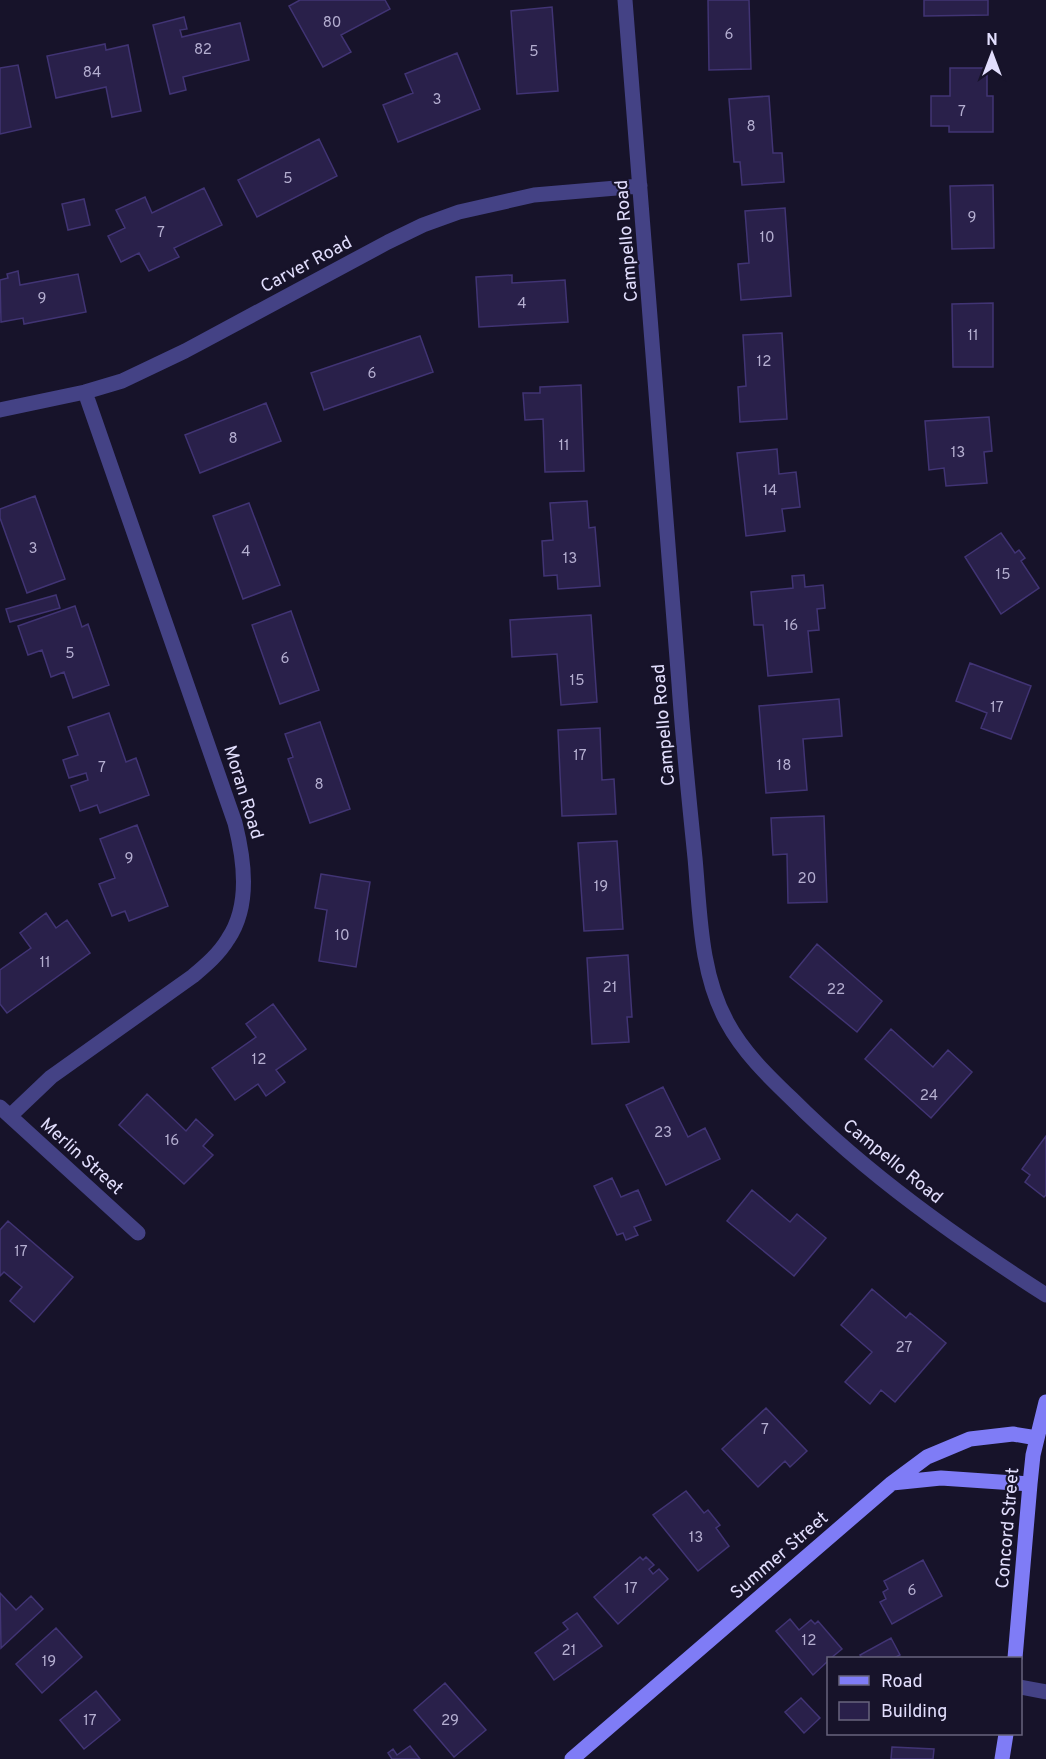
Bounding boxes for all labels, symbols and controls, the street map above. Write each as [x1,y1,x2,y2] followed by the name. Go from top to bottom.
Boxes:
[323,14,341,33] house number: 80
[962,24,1022,84] north arrow
[725,26,734,45] house number: 6
[986,31,998,51] text: N
[194,41,212,60] house number: 82
[529,43,539,62] house number: 5
[83,64,101,83] house number: 84
[432,91,442,110] house number: 3
[958,103,966,122] house number: 7
[746,118,756,137] house number: 8
[283,170,293,189] house number: 5
[611,179,644,303] street label: Campello Road
[968,209,976,228] house number: 9
[157,224,165,243] house number: 7
[759,229,775,248] house number: 10
[257,232,356,299] street label: Carver Road
[38,290,46,309] house number: 9
[517,295,527,314] house number: 4
[967,327,979,346] house number: 11
[757,353,771,372] house number: 12
[368,365,377,384] house number: 6
[228,430,238,449] house number: 8
[558,437,570,456] house number: 11
[951,444,965,463] house number: 13
[763,482,777,501] house number: 14
[28,540,38,559] house number: 3
[241,543,251,562] house number: 4
[563,550,577,569] house number: 13
[996,566,1010,585] house number: 15
[784,617,798,636] house number: 16
[65,645,75,664] house number: 5
[281,650,290,669] house number: 6
[648,663,681,787] street label: Campello Road
[570,672,584,691] house number: 15
[990,699,1004,718] house number: 17
[217,743,268,842] street label: Moran Road
[573,747,587,766] house number: 17
[777,757,791,776] house number: 18
[98,759,106,778] house number: 7
[314,776,324,795] house number: 8
[125,850,133,869] house number: 9
[798,870,816,889] house number: 20
[594,878,608,897] house number: 19
[334,927,350,946] house number: 10
[39,954,51,973] house number: 11
[603,979,617,998] house number: 21
[827,981,845,1000] house number: 22
[252,1051,266,1070] house number: 12
[920,1087,938,1106] house number: 24
[34,1114,128,1201] street label: Merlin Street
[837,1115,947,1210] street label: Campello Road
[654,1124,672,1143] house number: 23
[165,1132,179,1151] house number: 16
[14,1243,28,1262] house number: 17
[896,1339,913,1358] house number: 27
[761,1421,769,1440] house number: 7
[992,1467,1025,1590] street label: Concord Street
[726,1507,834,1605] street label: Summer Street
[689,1529,703,1548] house number: 13
[624,1580,638,1599] house number: 17
[908,1582,917,1601] house number: 6
[802,1632,816,1651] house number: 12
[562,1642,576,1661] house number: 21
[42,1653,56,1672] house number: 19
[827,1657,1022,1735] legend
[881,1671,923,1694] text: Road
[881,1701,947,1724] text: Building
[83,1712,97,1731] house number: 17
[441,1712,459,1731] house number: 29

